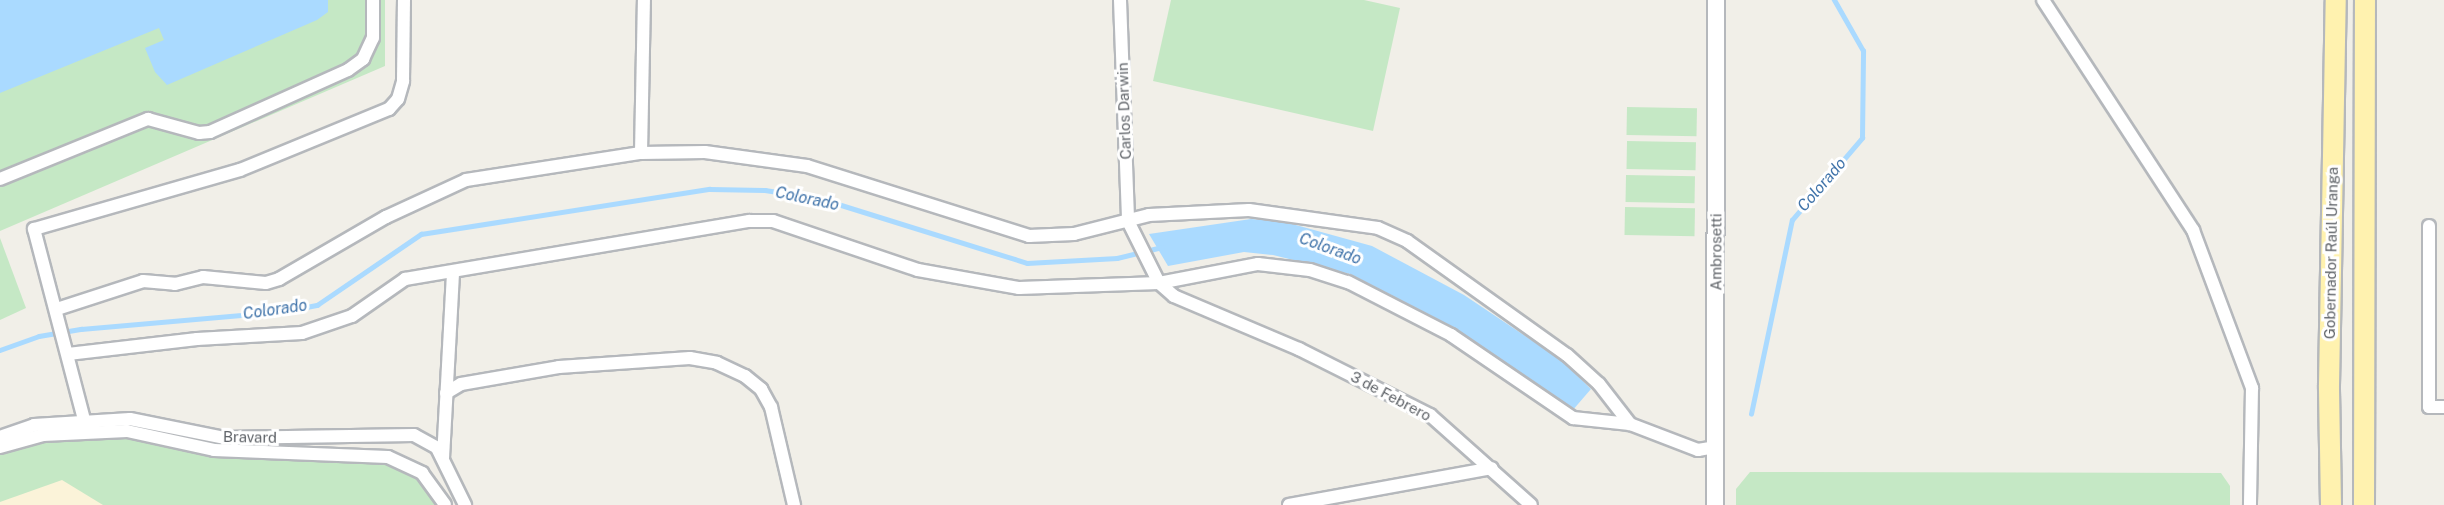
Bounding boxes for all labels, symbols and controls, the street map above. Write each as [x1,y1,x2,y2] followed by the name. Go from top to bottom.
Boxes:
[1113,62,1135,160] street label: Carlos Darwin
[1794,154,1850,216] water label: Colorado
[2320,167,2342,339] street label: Gobernador Raúl Uranga
[773,183,841,215] water label: Colorado
[1707,213,1725,291] street label: Ambrosetti
[1296,229,1364,269] water label: Colorado
[242,296,308,324] water label: Colorado
[1348,367,1434,425] street label: 3 de Febrero
[223,428,277,446] street label: Bravard

